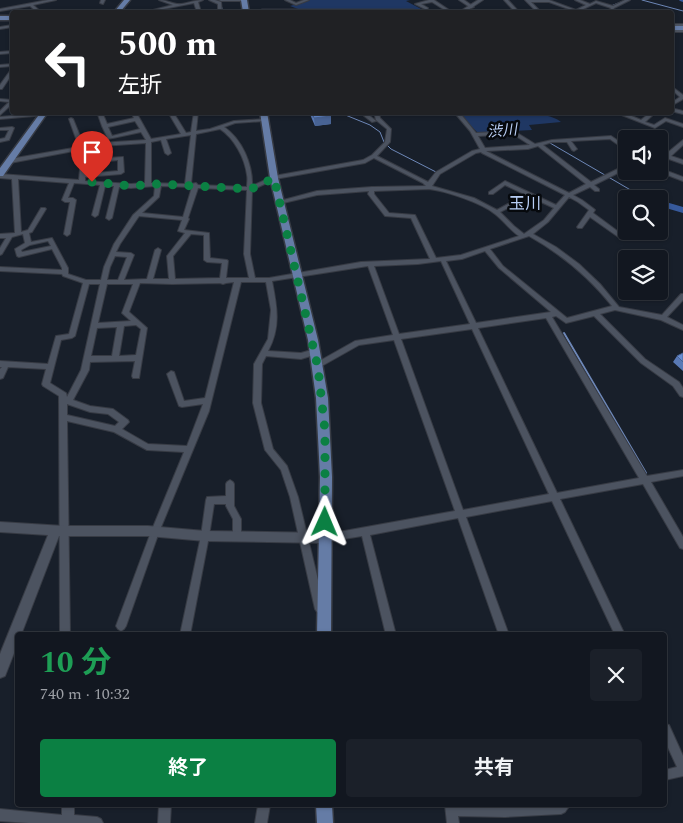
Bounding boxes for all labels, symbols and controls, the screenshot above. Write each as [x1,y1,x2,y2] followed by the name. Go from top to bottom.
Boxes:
[118,18,217,71] text: 500 m
[35,30,100,95] icon: left
[118,69,162,102] text: 左折
[486,118,520,144] water label: 渋川
[618,130,668,300] map controls
[618,130,668,180] button: sound
[71,131,113,182] pin
[78,138,106,166] icon: arrive
[618,190,668,240] button: search
[509,192,541,216] district label: 玉川
[618,250,668,300] button: layers
[298,495,350,547] position arrow
[40,640,111,686] text: 10 分
[590,649,642,701] button: close
[40,682,130,706] text: 740 m · 10:32
[40,739,336,797] button: 終了
[346,739,642,797] button: 共有

